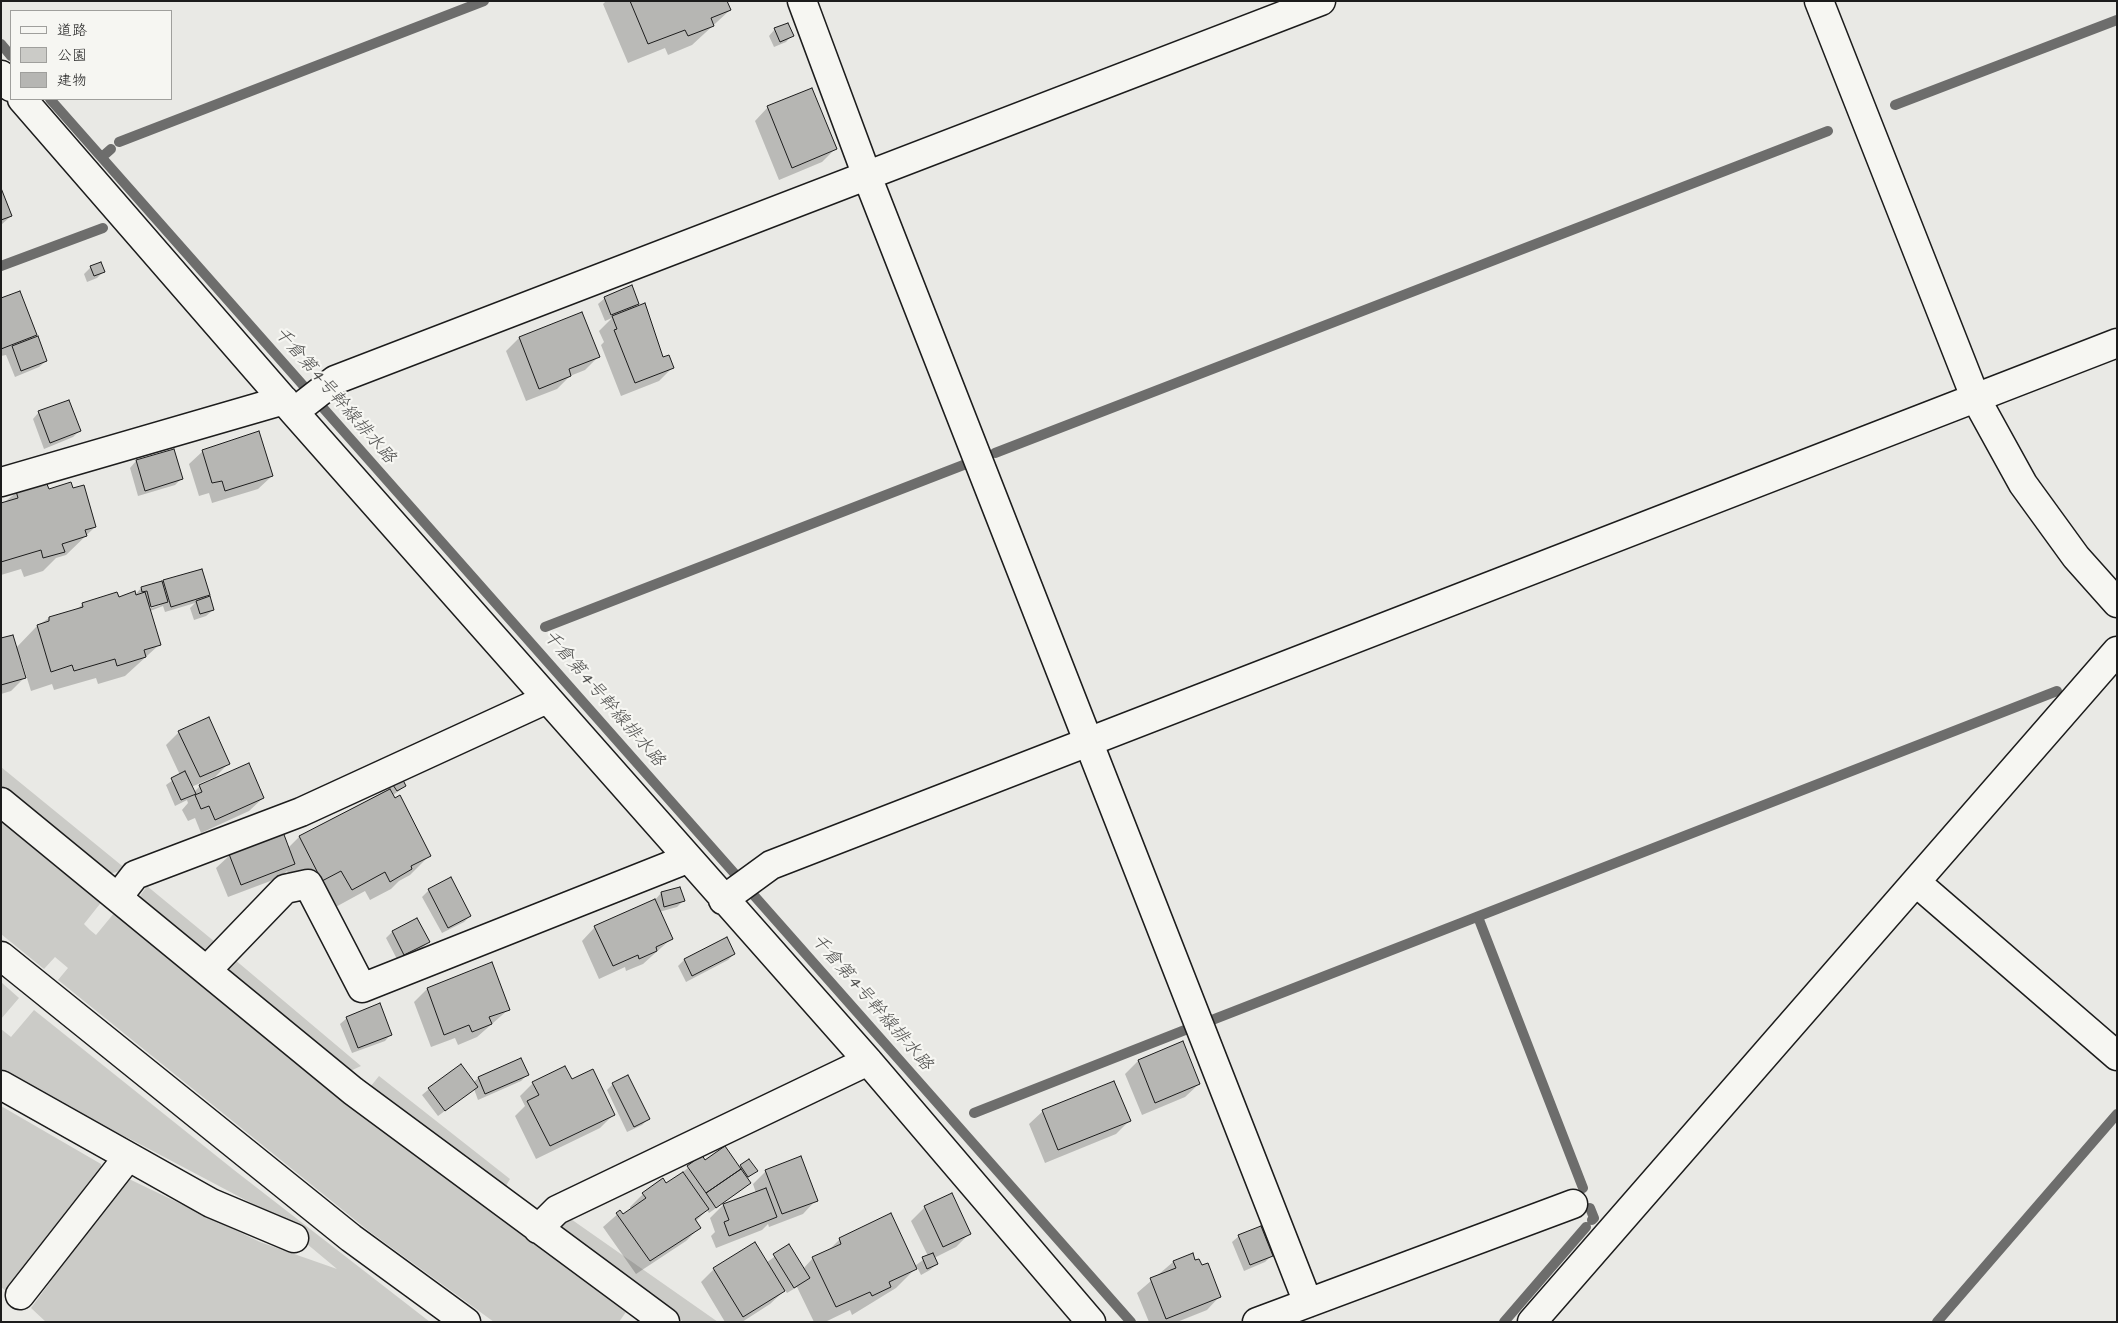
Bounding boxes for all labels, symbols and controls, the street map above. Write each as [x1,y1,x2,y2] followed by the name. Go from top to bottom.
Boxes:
[10,10,172,100] legend
[57,20,87,41] text: 道路
[57,45,87,66] text: 公園
[57,70,87,91] text: 建物
[269,323,399,469] water label: 千倉第4号幹線排水路
[538,626,668,772] water label: 千倉第4号幹線排水路
[806,930,936,1076] water label: 千倉第4号幹線排水路

